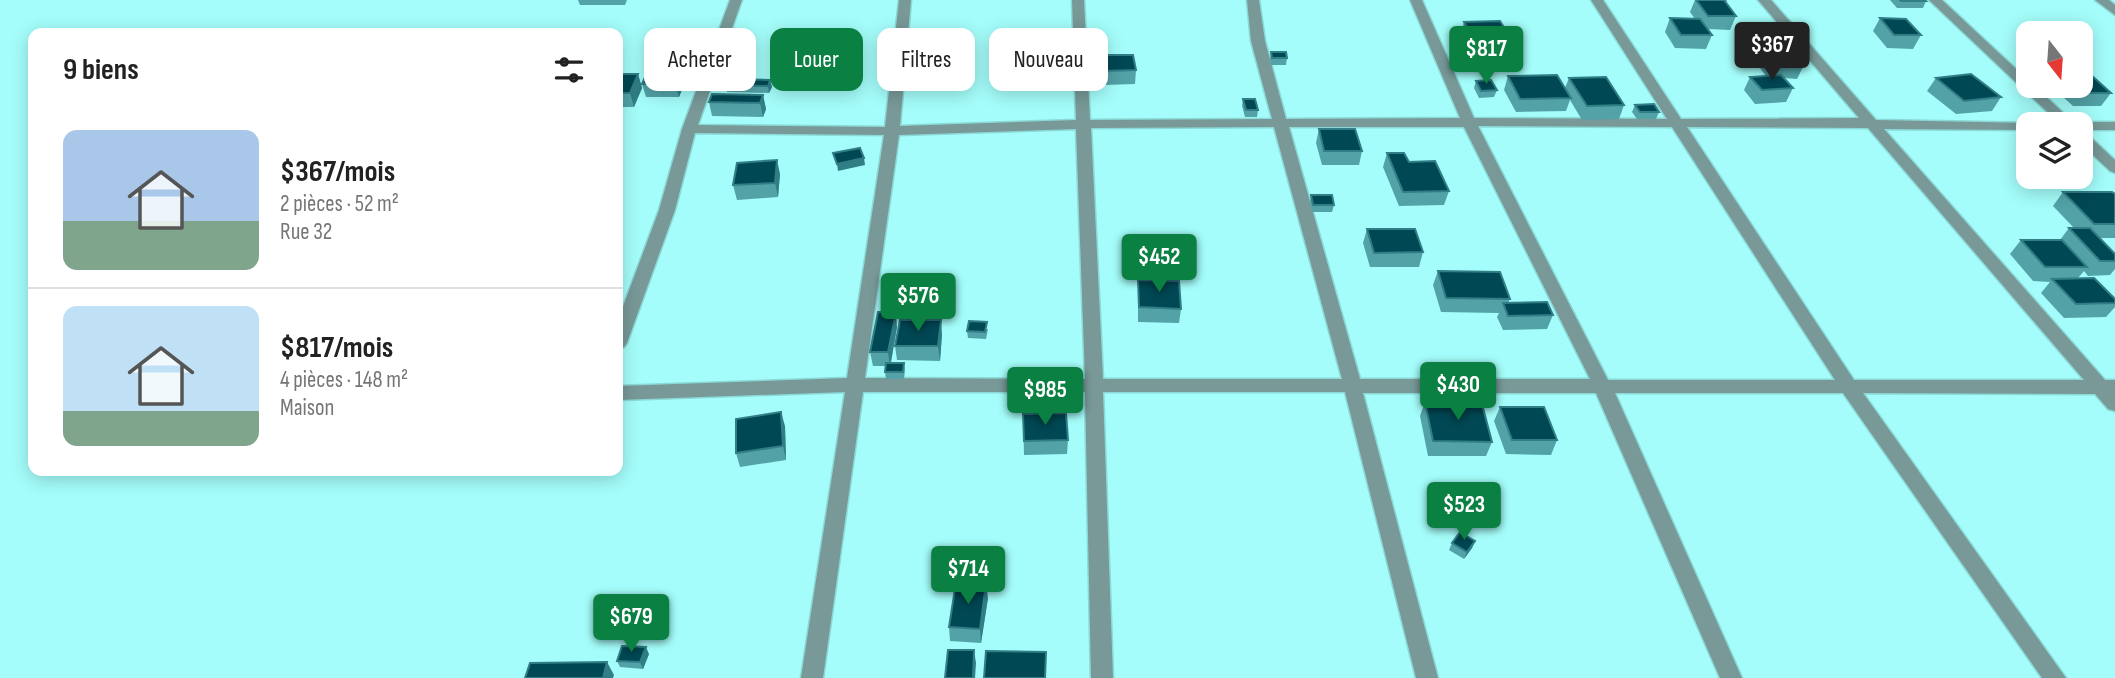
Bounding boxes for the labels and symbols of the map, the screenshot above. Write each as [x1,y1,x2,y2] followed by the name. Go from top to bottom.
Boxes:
[2016,21,2093,98] north arrow
[1731,22,1813,82] pin: $367
[1445,27,1527,86] pin: $817
[1118,234,1200,294] pin: $452
[877,274,959,333] pin: $576
[1417,362,1499,422] pin: $430
[1004,368,1086,427] pin: $985
[1423,482,1505,542] pin: $523
[927,546,1009,606] pin: $714
[590,594,672,654] pin: $679

